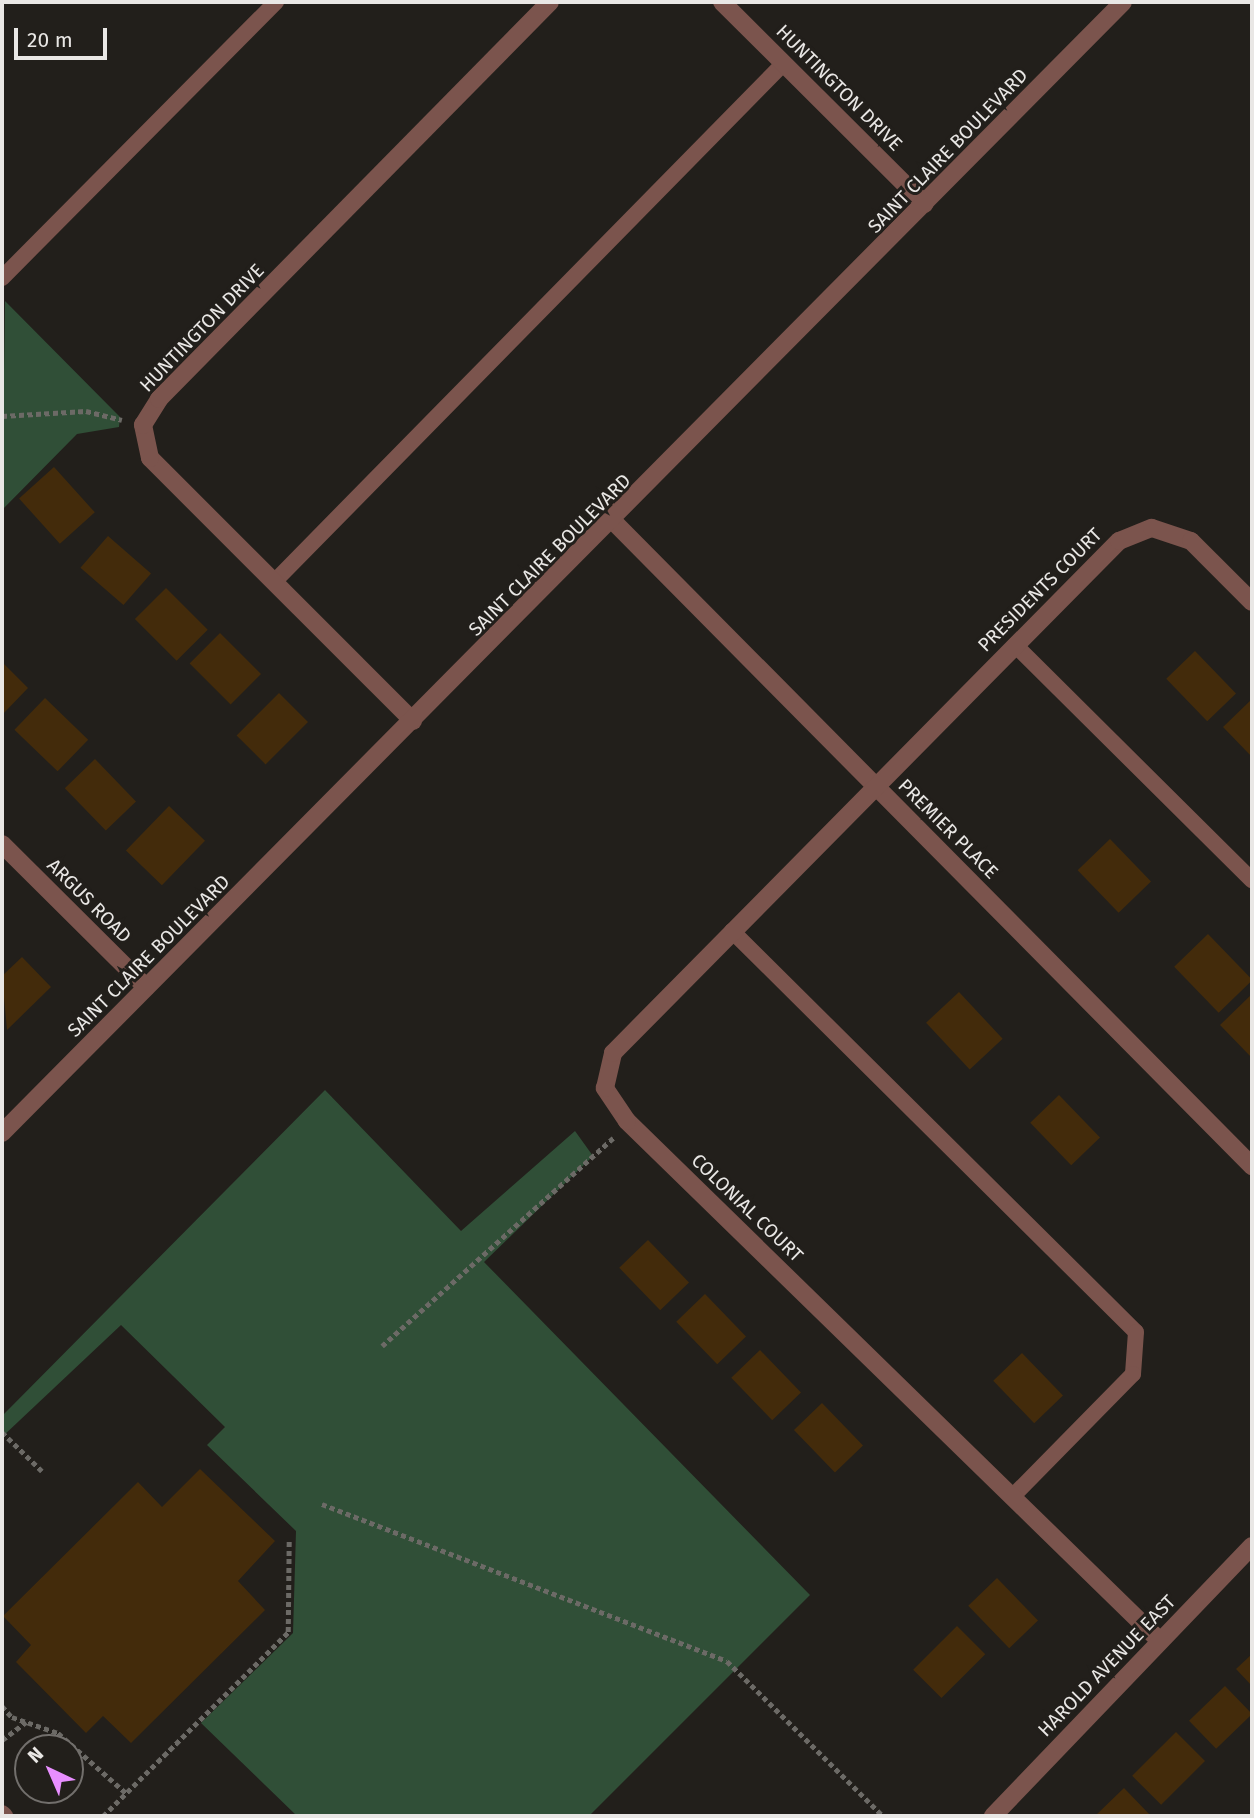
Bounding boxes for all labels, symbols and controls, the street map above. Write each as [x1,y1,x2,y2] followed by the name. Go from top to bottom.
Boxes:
[18,14,110,58] scale bar
[771,20,907,156] street label: HUNTINGTON DRIVE
[27,27,73,53] text: 20 m
[863,64,1033,238] street label: SAINT CLAIRE BOULEVARD
[135,259,269,397] street label: HUNTINGTON DRIVE
[464,469,636,641] street label: SAINT CLAIRE BOULEVARD
[973,523,1107,657] street label: PRESIDENTS COURT
[893,774,1003,884] street label: PREMIER PLACE
[42,854,136,948] street label: ARGUS ROAD
[63,870,235,1042] street label: SAINT CLAIRE BOULEVARD
[687,1149,807,1267] street label: COLONIAL COURT
[1034,1590,1180,1742] street label: HAROLD AVENUE EAST
[14,1734,84,1804] north arrow
[23,1742,48,1768] text: N

